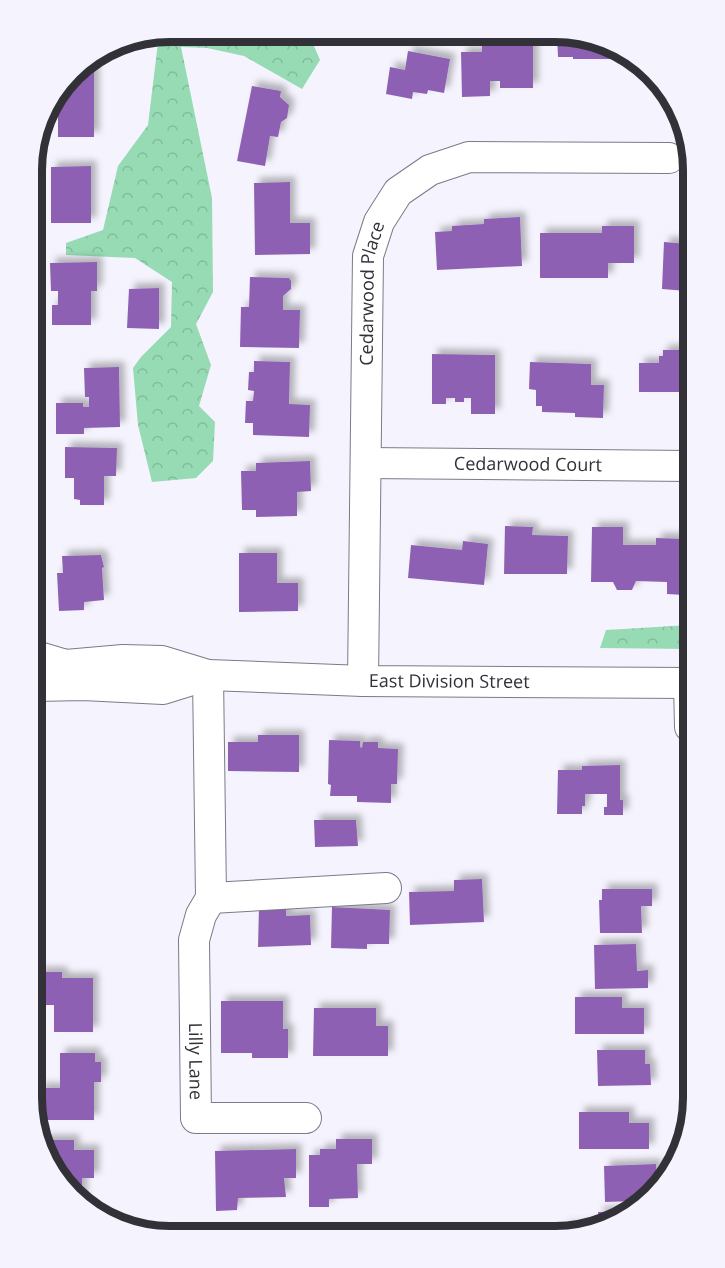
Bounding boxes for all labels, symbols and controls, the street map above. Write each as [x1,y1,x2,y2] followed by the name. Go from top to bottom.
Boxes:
[354,218,389,366] street label: Cedarwood Place
[454,451,602,476] street label: Cedarwood Court
[369,668,530,693] street label: East Division Street
[184,1022,209,1100] street label: Lilly Lane

